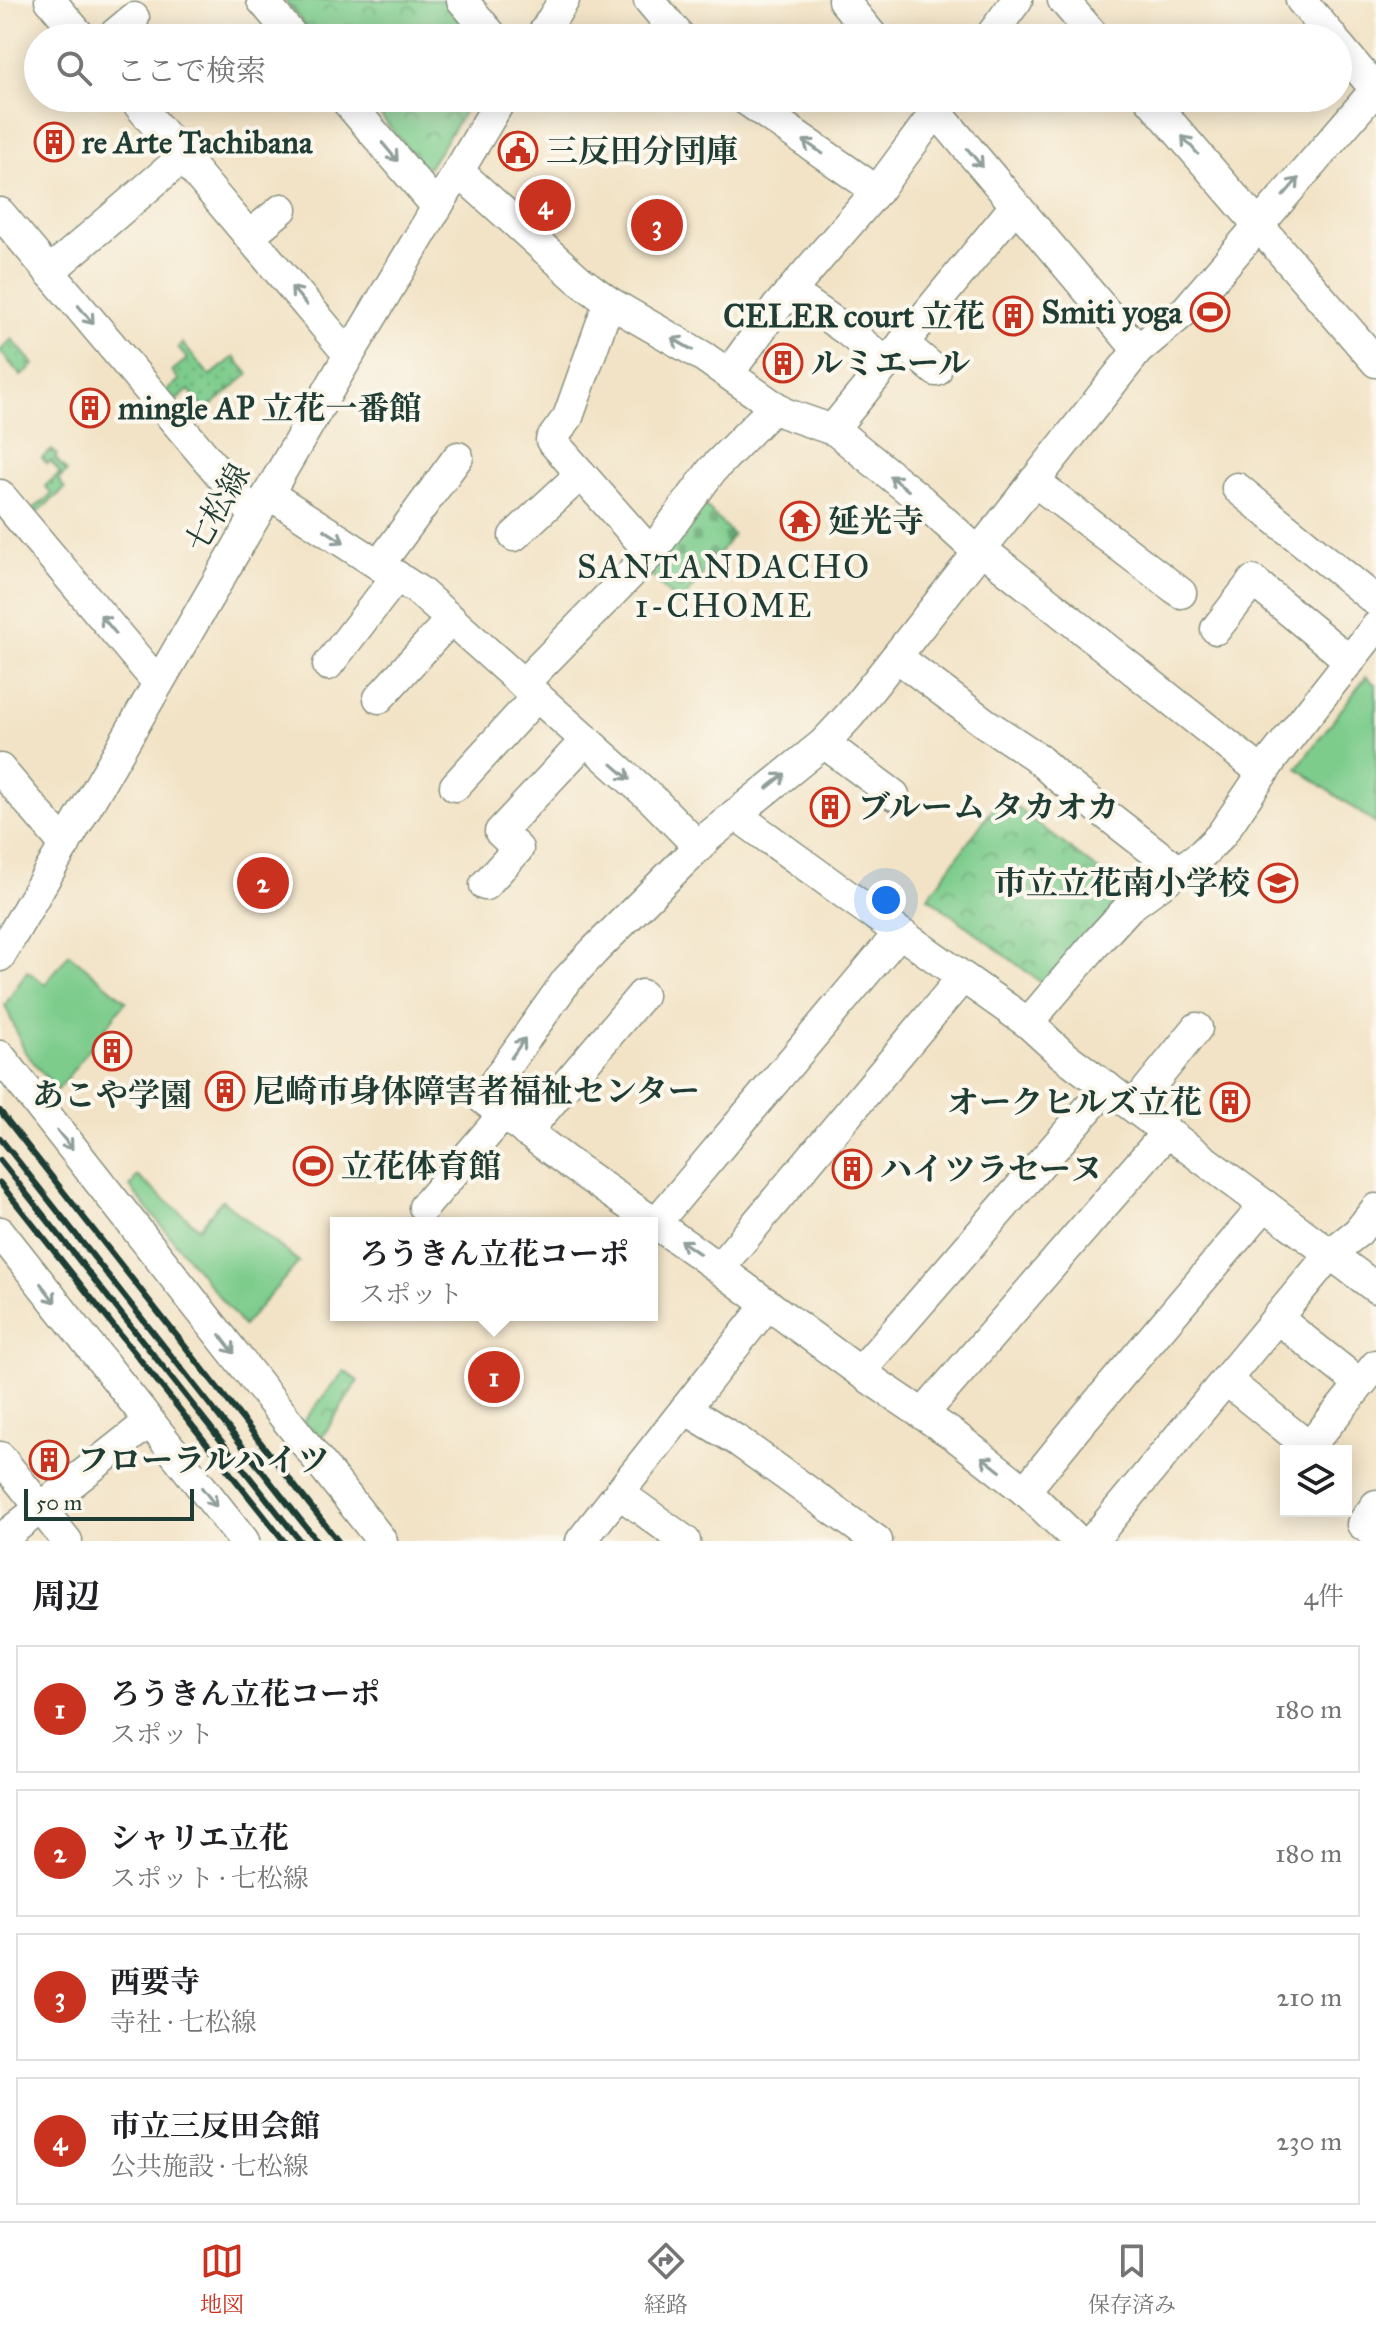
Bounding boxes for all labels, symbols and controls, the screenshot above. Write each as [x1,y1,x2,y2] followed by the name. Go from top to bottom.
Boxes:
[24,24,1352,112] search box
[52,46,96,90] icon: search
[116,53,266,89] text: ここで検索
[33,121,75,163] building icon: re Arte Tachibana
[81,123,314,162] place label: re Arte Tachibana
[497,130,539,172] public building icon: 三反田分団庫
[546,132,738,171] place label: 三反田分団庫
[1181,135,1199,155] one-way arrow
[803,139,825,155] one-way arrow
[381,142,399,162] one-way arrow
[966,147,984,168] one-way arrow
[519,175,571,235] pin: 4
[1282,178,1300,198] one-way arrow
[631,195,683,255] pin: 3
[290,286,308,306] one-way arrow
[1189,291,1231,333] sports icon: Smiti yoga
[1042,293,1183,332] place label: Smiti yoga
[992,295,1034,337] building icon: CELER court 立花
[723,297,985,336] place label: CELER court 立花
[77,305,95,325] one-way arrow
[671,336,694,352] one-way arrow
[762,342,804,384] building icon: ルミエール
[811,344,970,383] place label: ルミエール
[69,387,111,429] building icon: mingle AP 立花一番館
[117,389,421,428] place label: mingle AP 立花一番館
[177,457,259,559] street label: 七松線
[889,474,910,492] one-way arrow
[779,500,821,542] temple icon: 延光寺
[828,502,924,541] place label: 延光寺
[322,528,345,544] one-way arrow
[577,546,871,626] district label: SANTANDACHO 1-CHOME
[99,614,117,634] one-way arrow
[610,762,630,780] one-way arrow
[765,772,786,790] one-way arrow
[809,786,851,828] building icon: ブルーム タカオカ
[858,788,1119,827] place label: ブルーム タカオカ
[237,853,289,913] pin: 2
[1257,862,1299,904] school or university icon: 市立立花南小学校
[994,864,1250,903] place label: 市立立花南小学校
[866,880,906,920] your location
[91,1030,133,1072] building icon: あこや学園
[510,1037,526,1059] one-way arrow
[204,1070,246,1112] building icon: 尼崎市身体障害者福祉センター
[253,1072,700,1111] place label: 尼崎市身体障害者福祉センター
[32,1076,192,1115] place label: あこや学園
[1209,1081,1251,1123] building icon: オークヒルズ立花
[947,1083,1202,1122] place label: オークヒルズ立花
[56,1129,74,1150] one-way arrow
[292,1145,334,1187] sports icon: 立花体育館
[341,1147,501,1186] place label: 立花体育館
[831,1148,873,1190] building icon: ハイツラセーヌ
[880,1150,1103,1189] place label: ハイツラセーヌ
[330,1217,658,1321] popup
[359,1236,629,1272] text: ろうきん立花コーポ
[679,1239,701,1255] one-way arrow
[359,1278,463,1310] text: スポット
[40,1282,57,1303] one-way arrow
[218,1333,235,1354] one-way arrow
[468,1347,520,1407] pin: 1
[28,1439,70,1481] building icon: フローラルハイツ
[77,1441,330,1480] place label: フローラルハイツ
[1280,1445,1352,1517] map controls
[1280,1445,1352,1517] button: layers
[981,1456,1002,1473] one-way arrow
[24,1485,194,1521] scale bar
[201,1486,218,1507] one-way arrow
[36,1489,82,1516] text: 50 m
[32,1576,100,1617] text: 周辺
[1304,1580,1344,1612] text: 4件
[110,1676,380,1712] text: ろうきん立花コーポ
[55,1693,65,1725] text: 1
[1275,1693,1342,1725] text: 180 m
[110,1718,214,1750] text: スポット
[110,1820,289,1856] text: シャリエ立花
[54,1837,66,1869] text: 2
[1275,1837,1342,1869] text: 180 m
[110,1862,309,1894] text: スポット · 七松線
[110,1964,200,2000] text: 西要寺
[55,1981,65,2013] text: 3
[1276,1981,1342,2013] text: 210 m
[110,2006,257,2038] text: 寺社 · 七松線
[110,2108,320,2144] text: 市立三反田会館
[53,2125,67,2157] text: 4
[1276,2125,1342,2157] text: 230 m
[110,2150,309,2182] text: 公共施設 · 七松線
[200,2239,244,2318] tab: 地図
[644,2239,688,2318] tab: 経路
[1088,2239,1176,2318] tab: 保存済み

